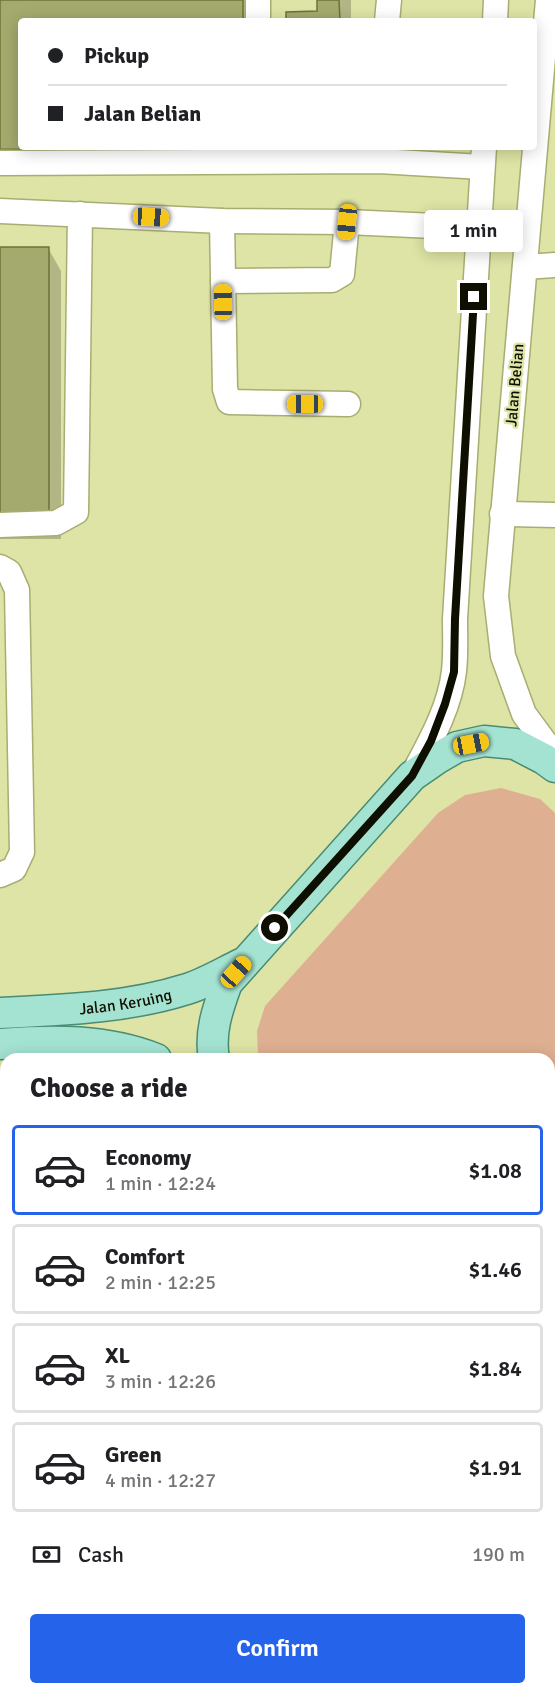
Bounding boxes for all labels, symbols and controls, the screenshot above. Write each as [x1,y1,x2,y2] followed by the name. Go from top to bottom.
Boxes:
[84,42,149,69] text: Pickup
[84,100,201,127] text: Jalan Belian
[336,203,358,241] car
[133,207,169,227] car
[424,210,524,252] callout: 1 min
[450,218,497,243] text: 1 min
[460,283,487,310] route end
[214,284,232,320] car
[501,343,529,428] street label: Jalan Belian
[287,395,323,413] car
[452,732,490,756] car
[261,914,288,941] route start
[217,953,255,991] car
[78,985,174,1019] street label: Jalan Keruing
[30,1072,188,1105] text: Choose a ride
[33,1143,87,1197] icon: car
[105,1144,191,1171] text: Economy
[468,1157,522,1184] text: $1.08
[105,1171,216,1196] text: 1 min · 12:24
[33,1242,87,1296] icon: car
[105,1243,185,1270] text: Comfort
[468,1256,522,1283] text: $1.46
[105,1270,216,1295] text: 2 min · 12:25
[33,1341,87,1395] icon: car
[105,1342,130,1369] text: XL
[468,1355,522,1382] text: $1.84
[105,1369,216,1394] text: 3 min · 12:26
[33,1440,87,1494] icon: car
[105,1441,162,1468] text: Green
[468,1454,522,1481] text: $1.91
[105,1468,216,1493] text: 4 min · 12:27
[30,1538,63,1571] icon: cash
[78,1541,124,1568] text: Cash
[472,1542,525,1567] text: 190 m
[30,1614,525,1683] button: Confirm

